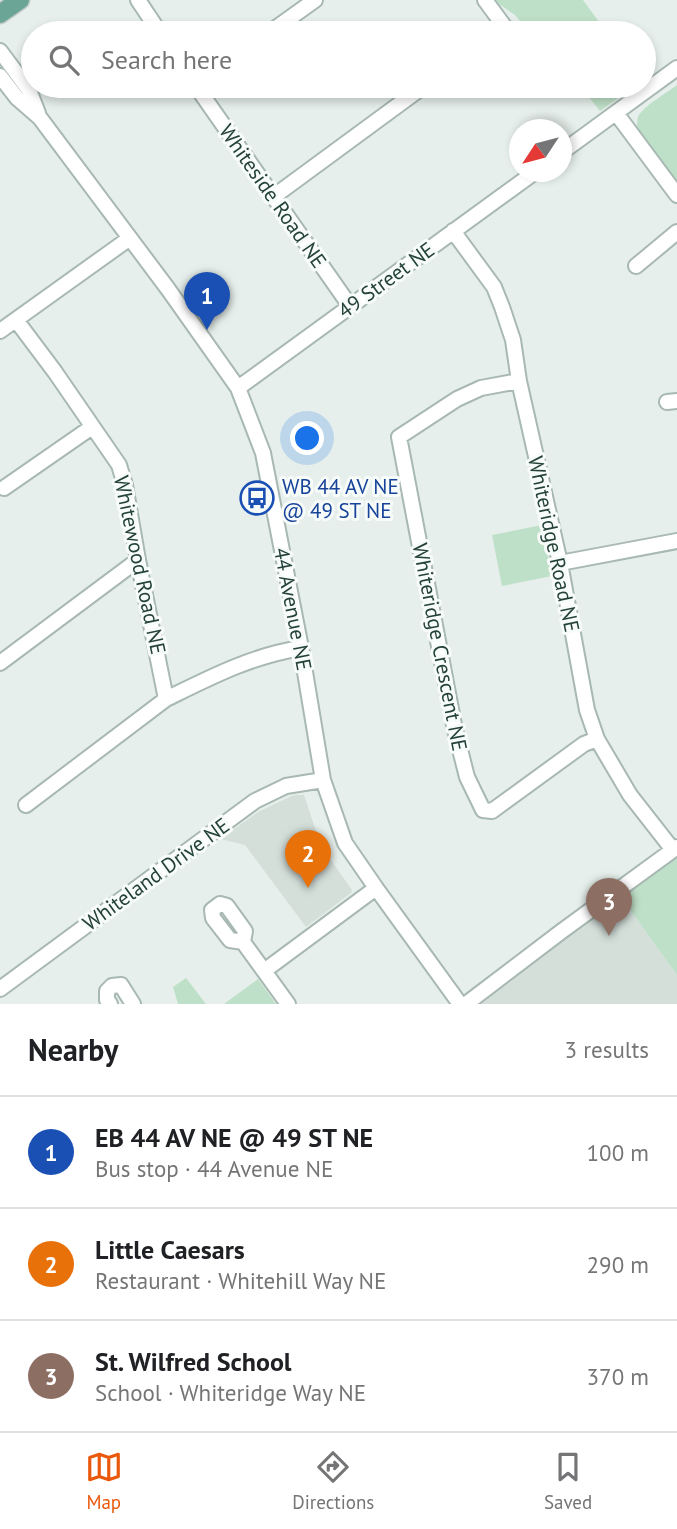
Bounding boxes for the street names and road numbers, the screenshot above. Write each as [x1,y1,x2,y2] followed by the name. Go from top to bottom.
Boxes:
[213,119,333,273] street label: Whiteside Road NE
[332,236,440,324] street label: 49 Street NE
[522,454,586,634] street label: Whiteridge Road NE
[108,473,172,657] street label: Whitewood Road NE
[407,541,473,753] street label: Whiteridge Crescent NE
[268,545,318,673] street label: 44 Avenue NE
[77,812,235,936] street label: Whiteland Drive NE

